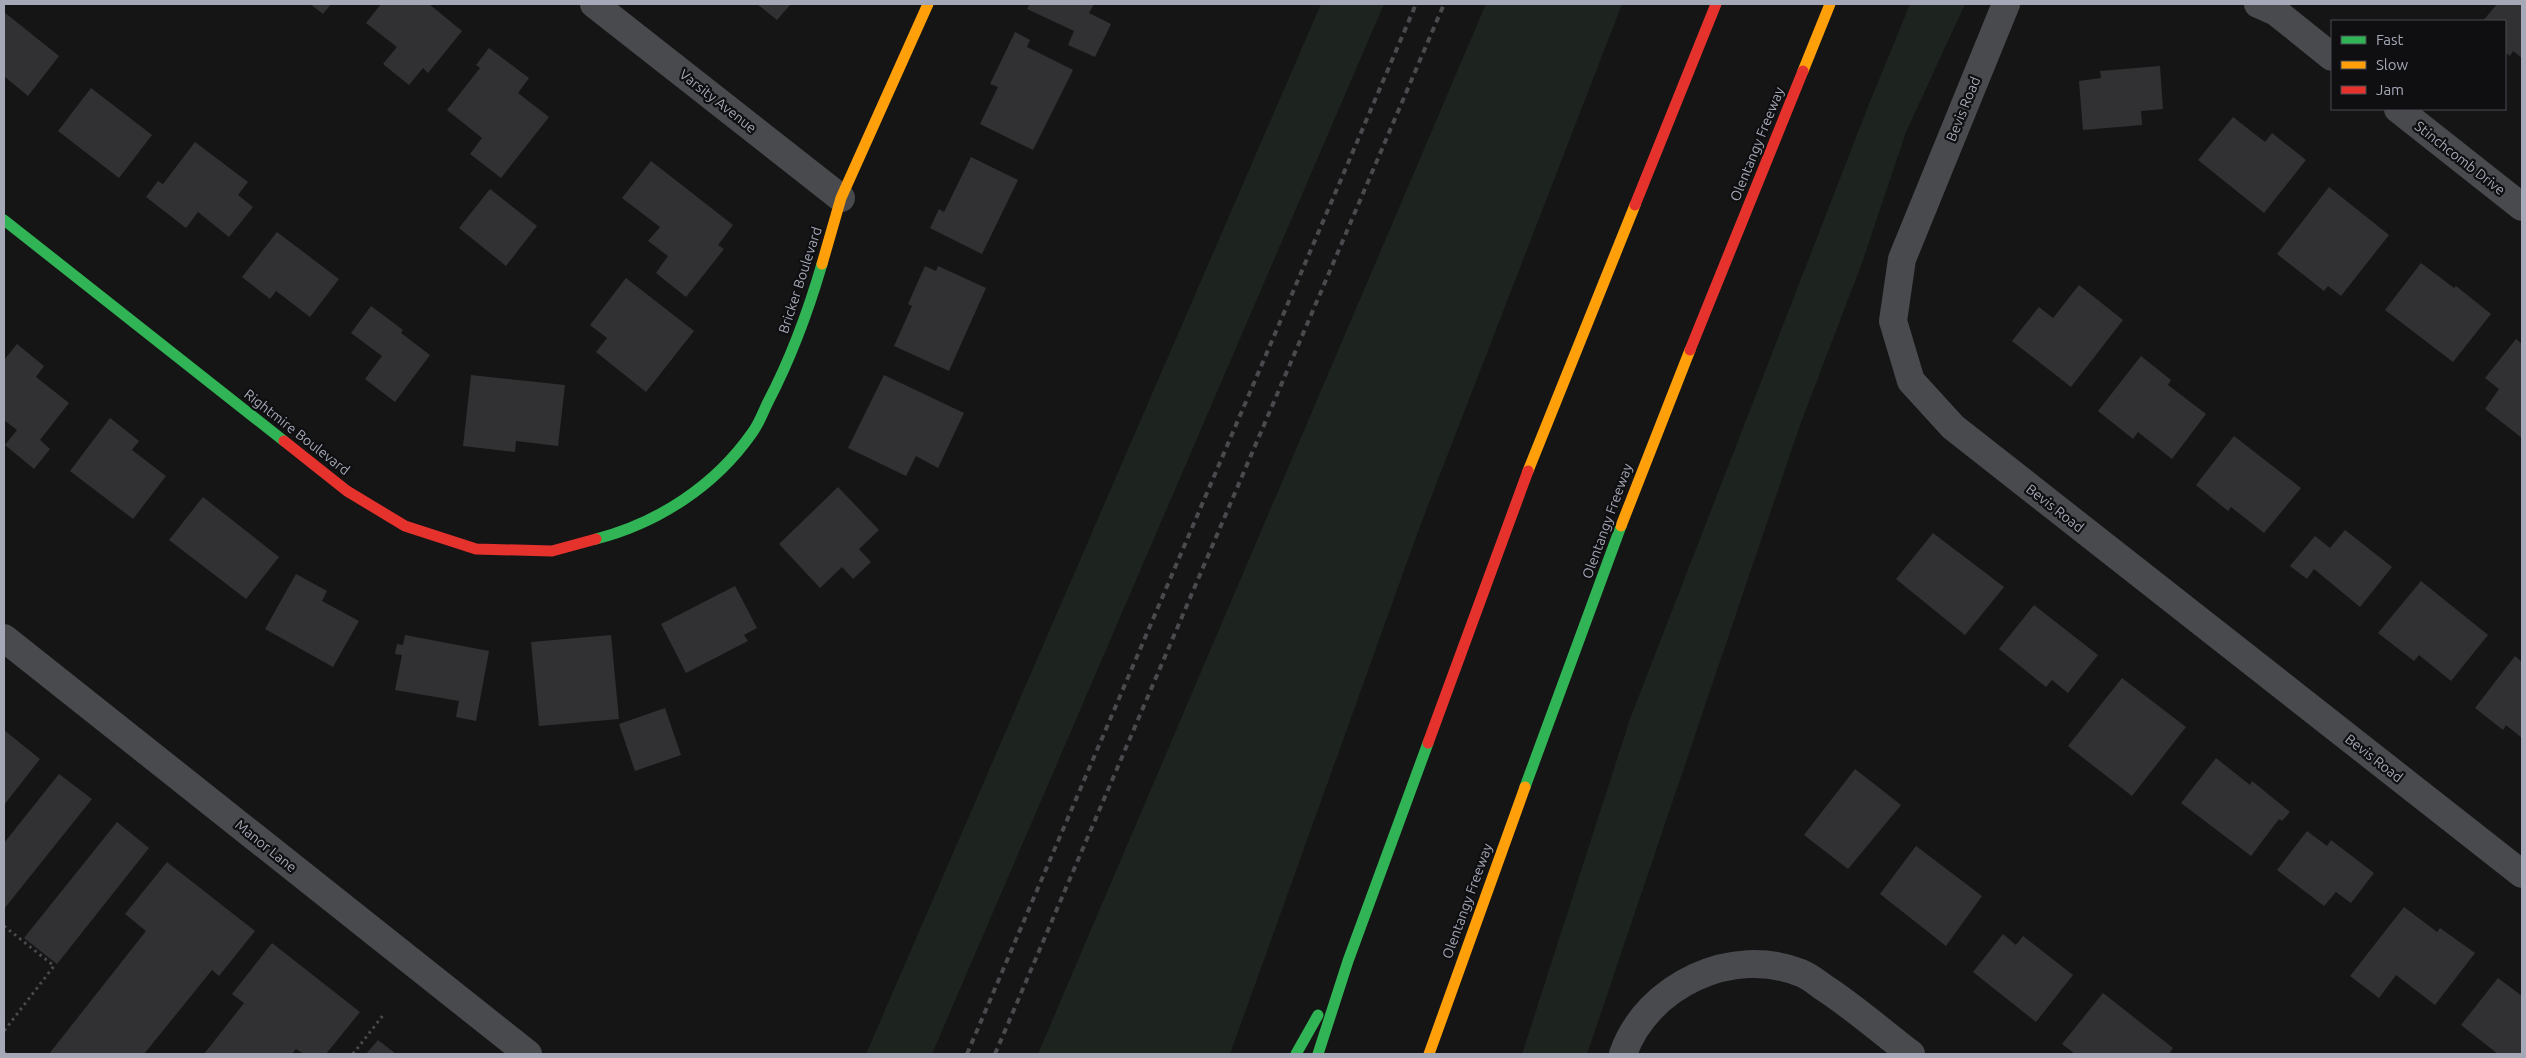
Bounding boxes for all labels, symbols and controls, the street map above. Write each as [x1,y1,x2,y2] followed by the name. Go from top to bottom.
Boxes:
[2331,20,2506,110] legend
[2376,31,2404,48] text: Fast
[2376,56,2409,73] text: Slow
[676,66,760,136] street label: Varsity Avenue
[1943,74,1983,144] street label: Bevis Road
[2376,81,2404,98] text: Jam
[1727,84,1787,203] street label: Olentangy Freeway
[2412,118,2508,198] street label: Stinchcomb Drive
[775,225,825,335] street label: Bricker Boulevard
[241,386,353,478] street label: Rightmire Boulevard
[1579,461,1635,581] street label: Olentangy Freeway
[2023,481,2087,535] street label: Bevis Road
[2342,731,2406,785] street label: Bevis Road
[232,816,300,876] street label: Manor Lane
[1439,841,1495,961] street label: Olentangy Freeway

